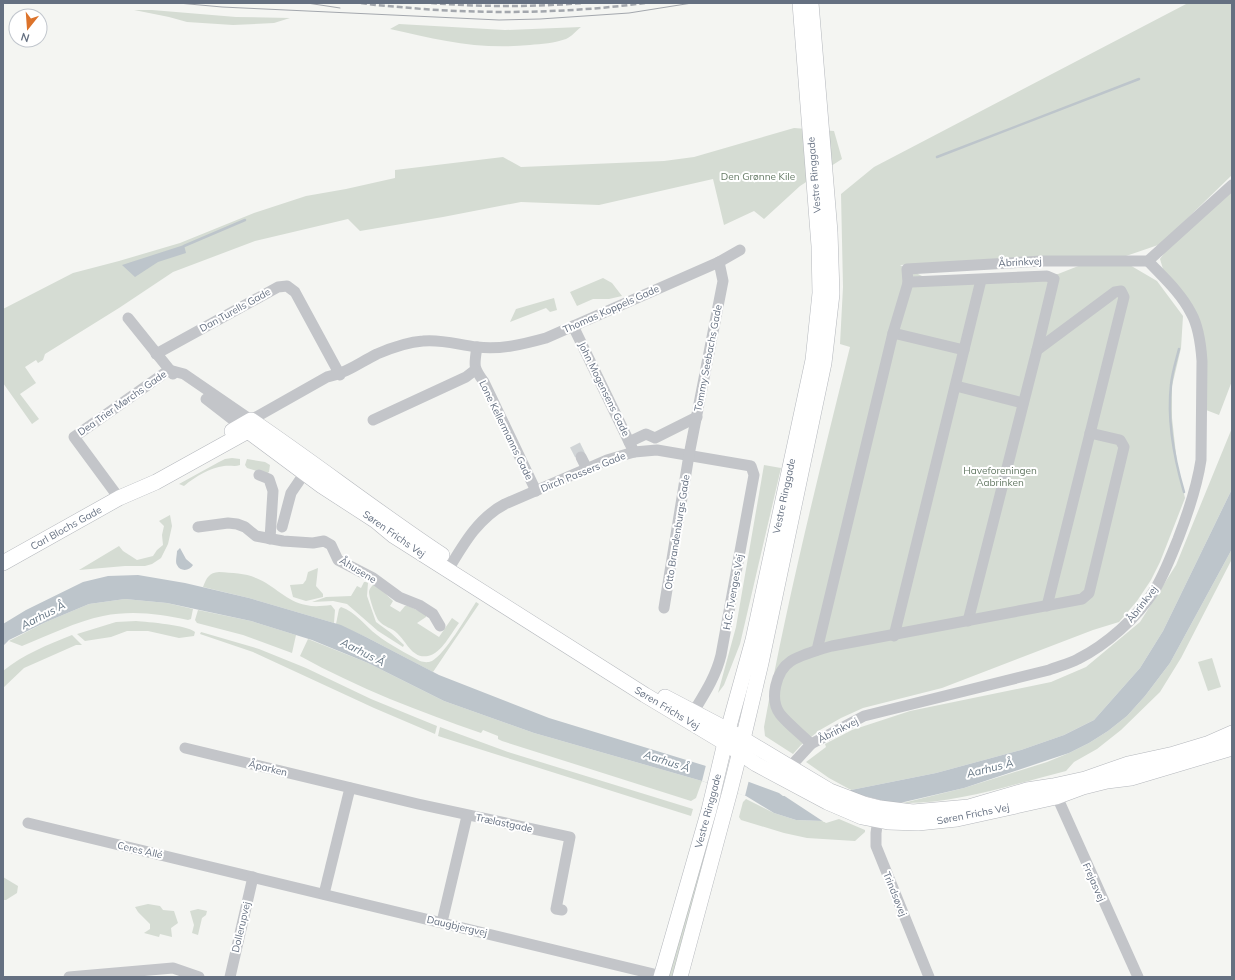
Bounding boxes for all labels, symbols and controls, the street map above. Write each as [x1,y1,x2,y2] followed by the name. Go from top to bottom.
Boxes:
[8,8,48,48] north arrow
[19,30,31,45] text: N
[804,136,824,214] street label: Vestre Ringgade
[721,170,795,183] park label: Den Grønne Kile
[998,254,1042,270] street label: Åbrinkvej
[561,282,661,336] street label: Thomas Koppels Gade
[197,285,273,335] street label: Dan Turells Gade
[691,303,725,413] street label: Tommy Seebachs Gade
[575,340,633,438] street label: John Mogensens Gade
[75,367,169,439] street label: Dea Trier Mørchs Gade
[476,378,536,482] street label: Lone Kellermanns Gade
[539,449,627,495] street label: Dirch Passers Gade
[770,457,798,535] street label: Vestre Ringgade
[963,464,1037,489] park label: Haveforeningen Aabrinken
[661,474,693,590] street label: Otto Brandenburgs Gade
[28,503,104,553] street label: Carl Blochs Gade
[360,508,428,560] street label: Søren Frichs Vej
[720,553,746,631] street label: H.C. Tvenges Vej
[337,554,379,586] street label: Åhusene
[1124,583,1160,625] street label: Åbrinkvej
[17,597,68,633] water label: Aarhus Å
[338,634,388,669] water label: Aarhus Å
[632,683,702,733] street label: Søren Frichs Vej
[816,714,860,746] street label: Åbrinkvej
[641,746,692,775] water label: Aarhus Å
[964,754,1015,781] water label: Aarhus Å
[247,757,289,779] street label: Åparken
[692,772,724,850] street label: Vestre Ringgade
[936,801,1010,827] street label: Søren Frichs Vej
[474,811,534,835] street label: Trælastgade
[116,838,164,862] street label: Ceres Allé
[1080,861,1108,903] street label: Frejasvej
[880,870,910,918] street label: Trindsøvej
[229,900,253,954] street label: Dollerupvej
[425,913,489,939] street label: Daugbjergvej

